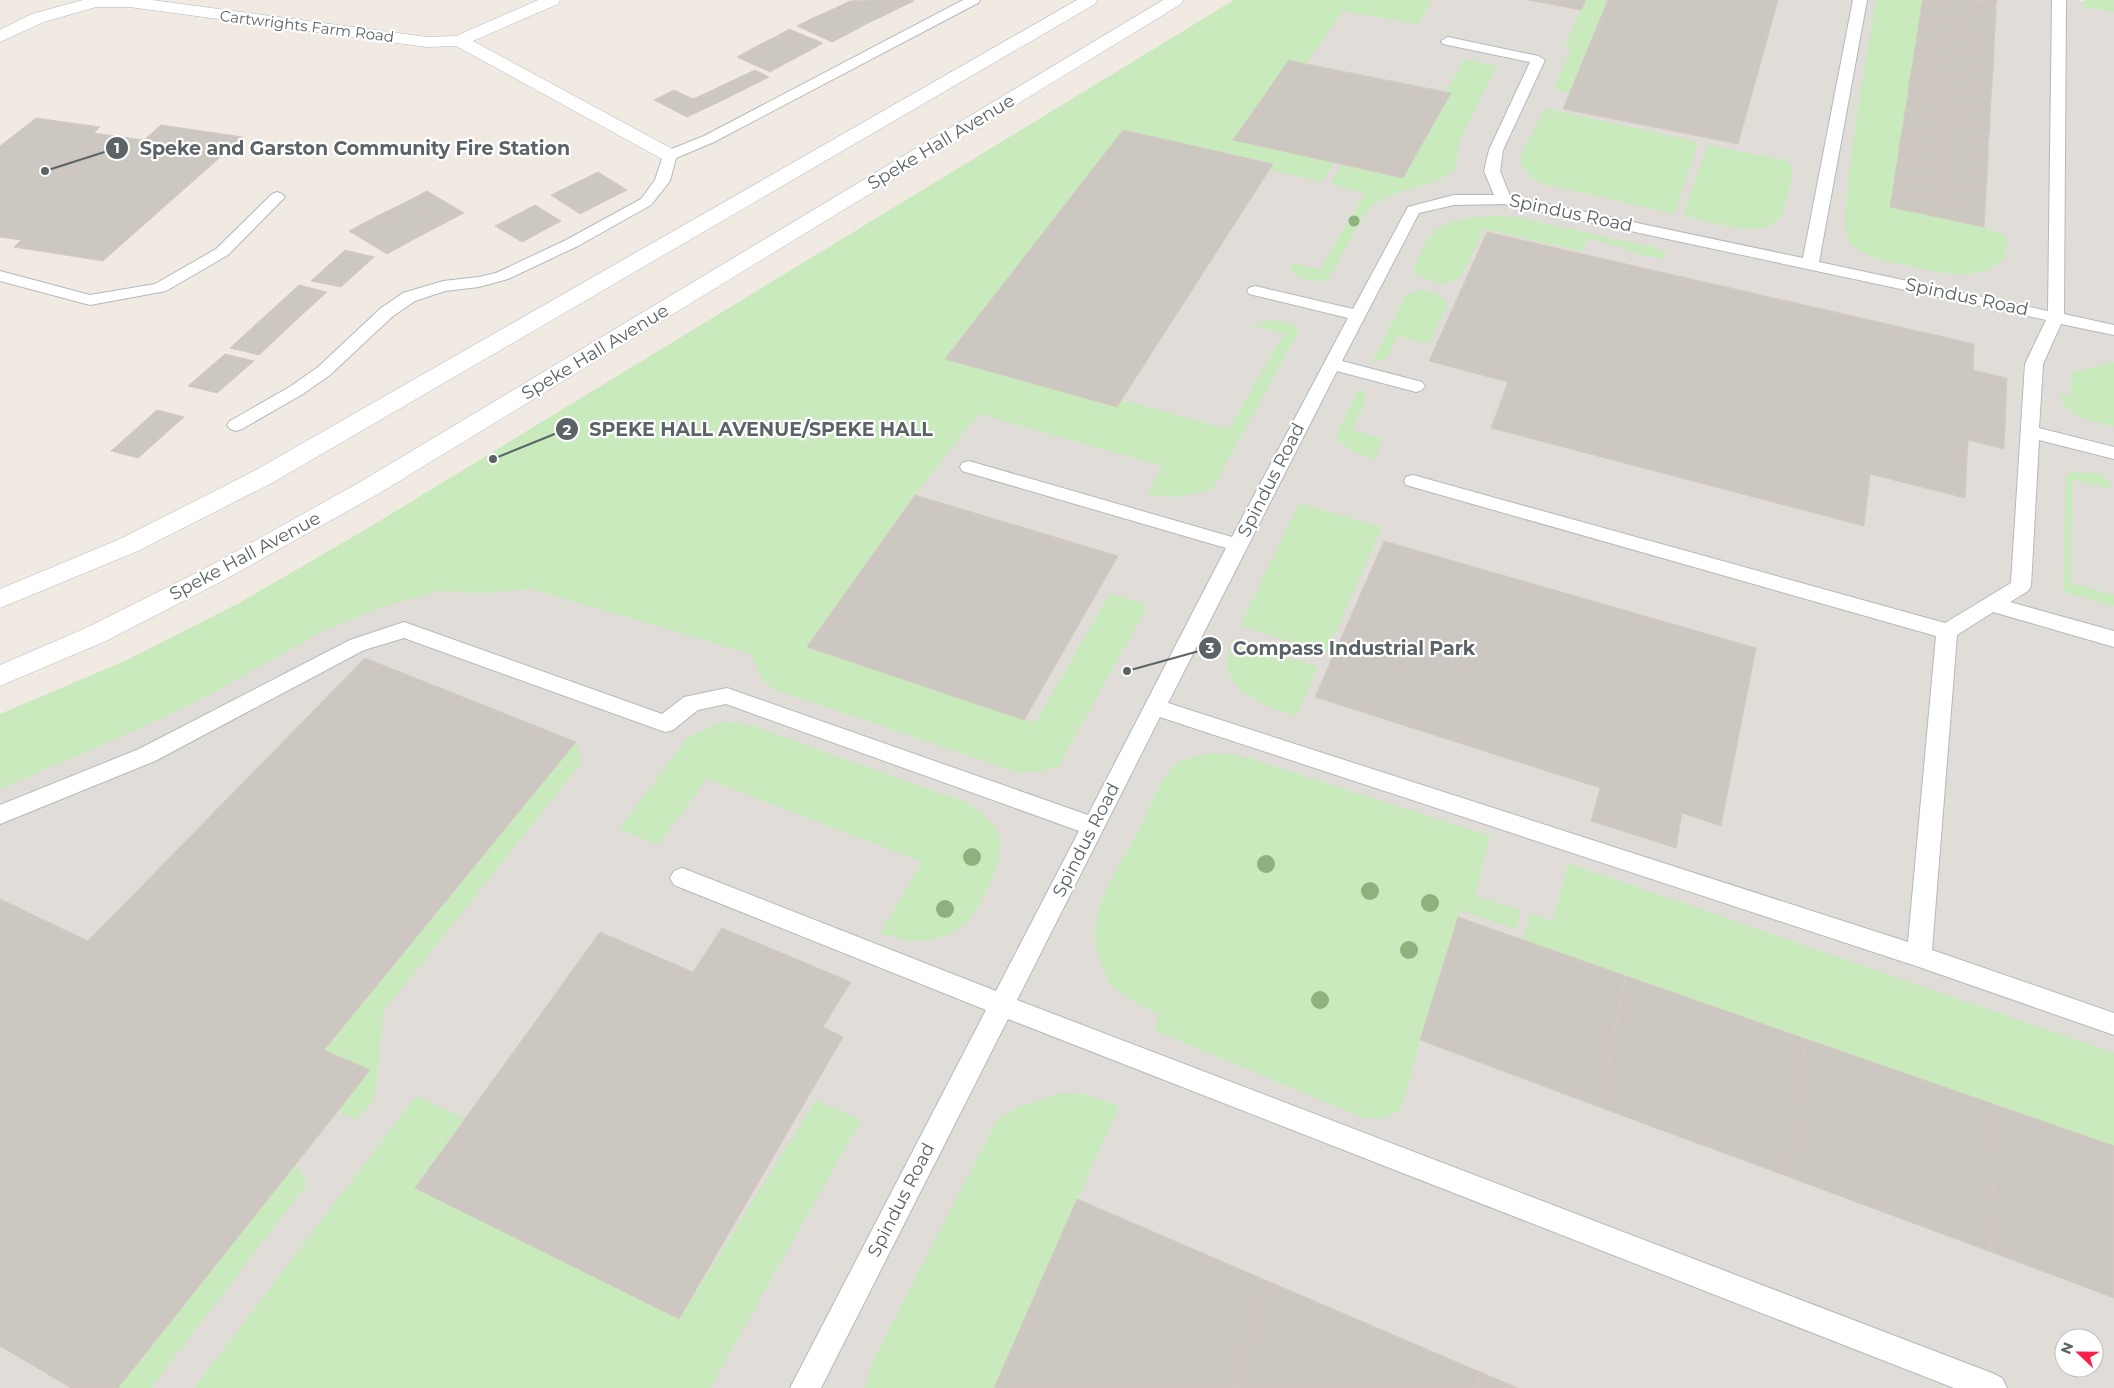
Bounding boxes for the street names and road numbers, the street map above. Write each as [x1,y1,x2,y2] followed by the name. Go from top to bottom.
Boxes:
[219,6,395,46] street label: Cartwrights Farm Road
[863,89,1019,195] street label: Speke Hall Avenue
[1508,189,1634,237] street label: Spindus Road
[1904,273,2030,321] street label: Spindus Road
[517,299,673,405] street label: Speke Hall Avenue
[1233,419,1309,541] street label: Spindus Road
[166,507,324,605] street label: Speke Hall Avenue
[1048,779,1124,901] street label: Spindus Road
[863,1139,939,1261] street label: Spindus Road

